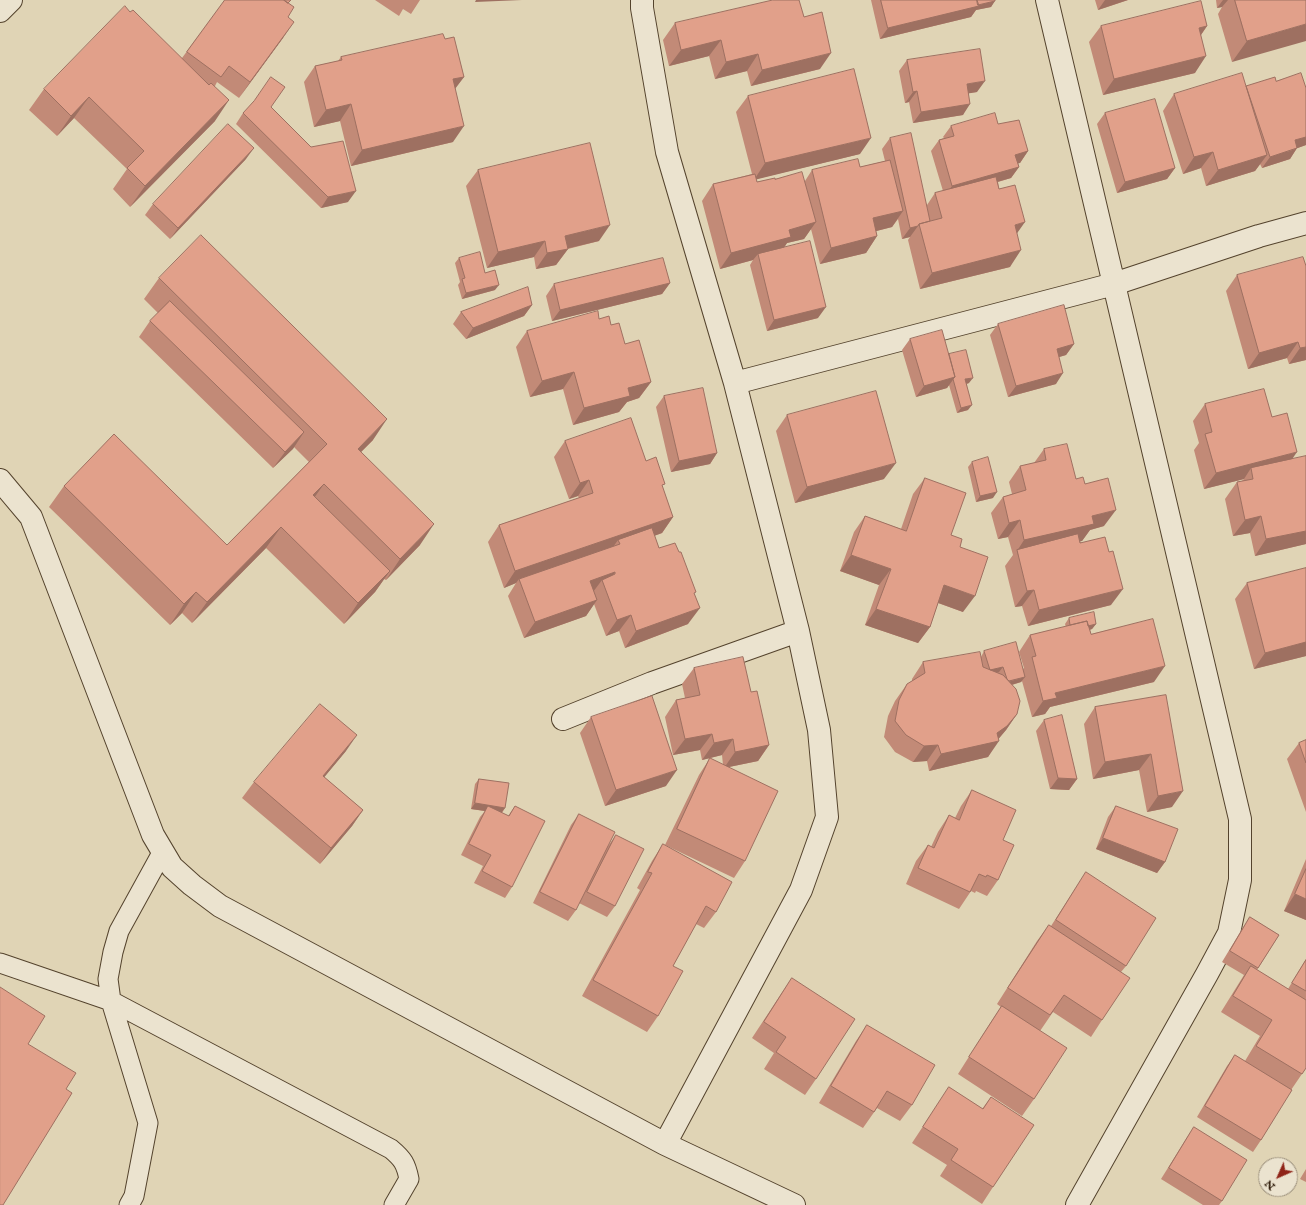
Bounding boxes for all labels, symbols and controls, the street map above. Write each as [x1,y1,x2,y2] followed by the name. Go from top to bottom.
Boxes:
[1258,1157,1298,1197] north arrow
[1262,1176,1279,1193] text: N

